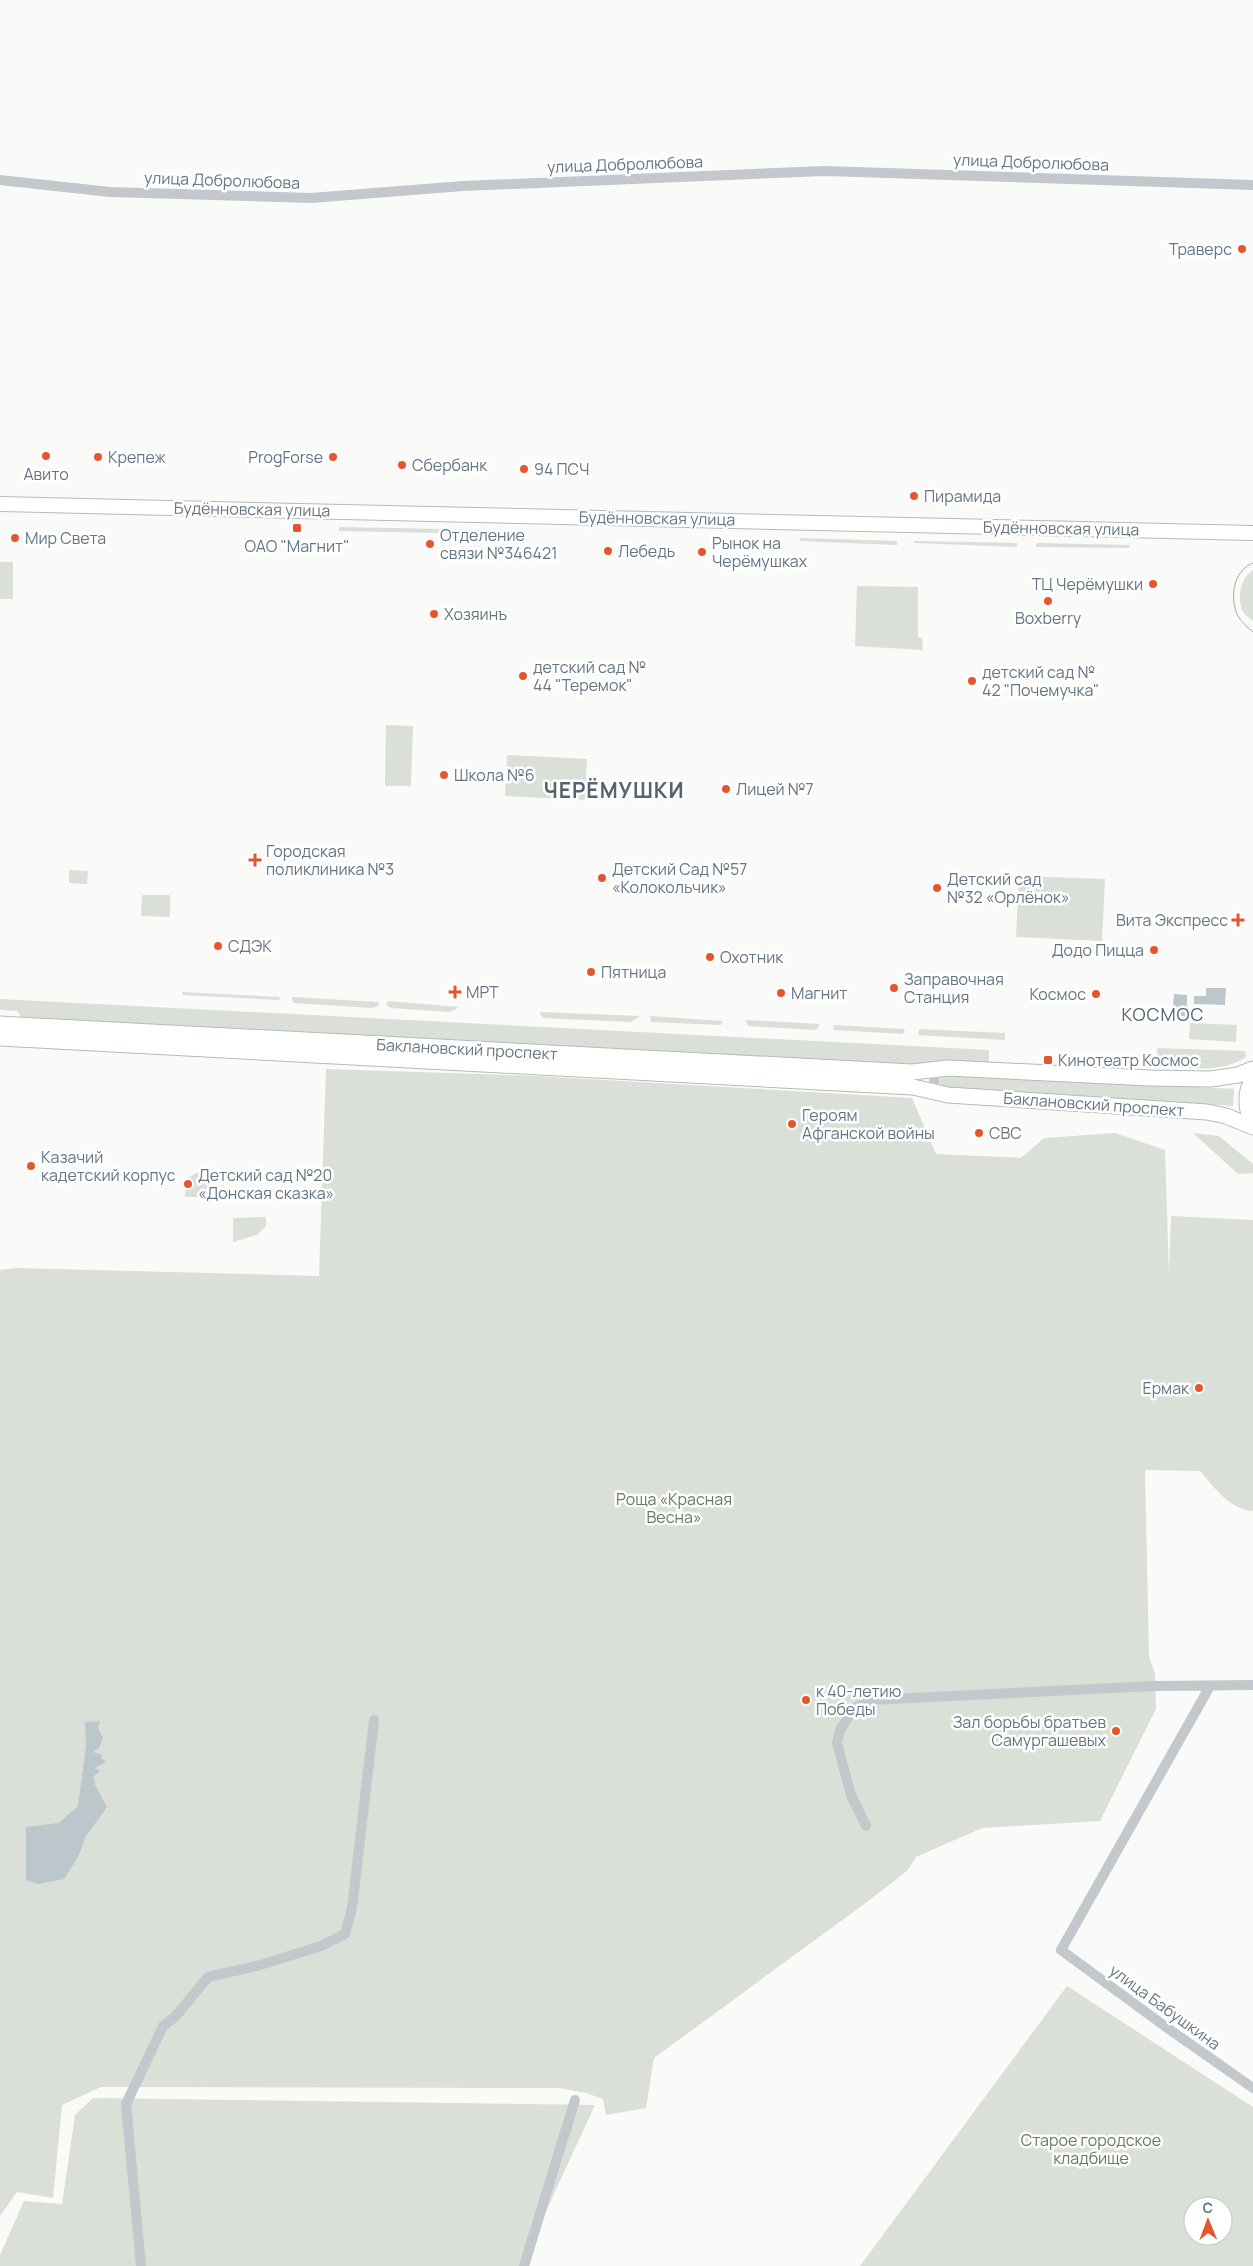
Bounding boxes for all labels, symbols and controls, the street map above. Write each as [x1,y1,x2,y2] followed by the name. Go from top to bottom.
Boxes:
[953,148,1109,176] street label: улица Добролюбова
[547,150,703,178] street label: улица Добролюбова
[144,166,300,194] street label: улица Добролюбова
[1169,238,1232,260] place label: Траверс
[1236,243,1248,255] marker: Траверс
[108,446,166,468] place label: Крепеж
[248,446,323,468] place label: ProgForse
[40,450,52,462] marker: Авито
[92,451,104,463] marker: Крепеж
[327,451,339,463] marker: ProgForse
[412,454,488,476] place label: Сбербанк
[534,458,589,480] place label: 94 ПСЧ
[396,459,408,471] marker: Сбербанк
[23,463,69,485] place label: Авито
[518,463,530,475] marker: 94 ПСЧ
[924,485,1001,507] place label: Пирамида
[908,490,920,502] marker: Пирамида
[174,497,330,521] street label: Будённовская улица
[579,506,735,530] street label: Будённовская улица
[983,516,1139,540] street label: Будённовская улица
[291,522,303,534] marker: ОАО "Магнит"
[440,524,557,564] place label: Отделение связи №346421
[25,527,106,549] place label: Мир Света
[9,532,21,544] marker: Мир Света
[712,532,808,572] place label: Рынок на Черёмушках
[245,535,349,557] place label: ОАО "Магнит"
[424,538,436,550] marker: Отделение связи №346421
[618,540,675,562] place label: Лебедь
[602,545,614,557] marker: Лебедь
[696,546,708,558] marker: Рынок на Черёмушках
[1032,573,1143,595] place label: ТЦ Черёмушки
[1147,578,1159,590] marker: ТЦ Черёмушки
[1042,595,1054,607] marker: Boxberry
[444,603,507,625] place label: Хозяинъ
[1015,607,1082,629] place label: Boxberry
[428,608,440,620] marker: Хозяинъ
[533,656,646,696] place label: детский сад № 44 "Теремок"
[982,661,1099,701] place label: детский сад № 42 "Почемучка"
[517,670,529,682] marker: детский сад № 44 "Теремок"
[966,675,978,687] marker: детский сад № 42 "Почемучка"
[454,764,535,786] place label: Школа №6
[438,769,450,781] marker: Школа №6
[543,776,685,804] district label: ЧЕРЁМУШКИ
[736,778,814,800] place label: Лицей №7
[720,783,732,795] marker: Лицей №7
[266,840,394,880] place label: Городская поликлиника №3
[248,853,262,867] marker: Городская поликлиника №3
[612,858,747,898] place label: Детский Сад №57 «Колокольчик»
[947,868,1069,908] place label: Детский сад №32 «Орлёнок»
[596,872,608,884] marker: Детский Сад №57 «Колокольчик»
[931,882,943,894] marker: Детский сад №32 «Орлёнок»
[1116,909,1228,931] place label: Вита Экспресс
[1232,914,1244,926] marker: Вита Экспресс
[228,935,272,957] place label: СДЭК
[1052,939,1144,961] place label: Додо Пицца
[212,940,224,952] marker: СДЭК
[1148,944,1160,956] marker: Додо Пицца
[720,946,784,968] place label: Охотник
[704,951,716,963] marker: Охотник
[601,961,666,983] place label: Пятница
[585,966,597,978] marker: Пятница
[904,968,1004,1008] place label: Заправочная Станция
[466,981,499,1003] place label: МРТ
[791,982,847,1004] place label: Магнит
[888,982,900,994] marker: Заправочная Станция
[1029,983,1086,1005] place label: Космос
[448,985,462,999] marker: МРТ
[775,987,787,999] marker: Магнит
[1090,988,1102,1000] marker: Космос
[1121,1002,1205,1026] district label: КОСМОС
[376,1033,558,1065] street label: Баклановский проспект
[1058,1049,1199,1071] place label: Кинотеатр Космос
[1042,1054,1054,1066] marker: Кинотеатр Космос
[1003,1087,1185,1121] street label: Баклановский проспект
[802,1104,935,1144] place label: Героям Афганской войны
[786,1118,798,1130] marker: Героям Афганской войны
[989,1122,1022,1144] place label: СВС
[973,1127,985,1139] marker: СВС
[41,1146,176,1186] place label: Казачий кадетский корпус
[25,1160,37,1172] marker: Казачий кадетский корпус
[198,1164,334,1204] place label: Детский сад №20 «Донская сказка»
[182,1178,194,1190] marker: Детский сад №20 «Донская сказка»
[1143,1377,1190,1399] place label: Ермак
[1193,1382,1205,1394] marker: Ермак
[616,1488,732,1528] park label: Роща «Красная Весна»
[816,1680,902,1720] place label: к 40-летию Победы
[800,1694,812,1706] marker: к 40-летию Победы
[953,1711,1107,1751] place label: Зал борьбы братьев Самургашевых
[1110,1725,1122,1737] marker: Зал борьбы братьев Самургашевых
[1105,1959,1225,2055] street label: улица Бабушкина
[1021,2129,1161,2169] park label: Старое городское кладбище
[1183,2196,1233,2246] north arrow
[1202,2198,1213,2217] text: С

